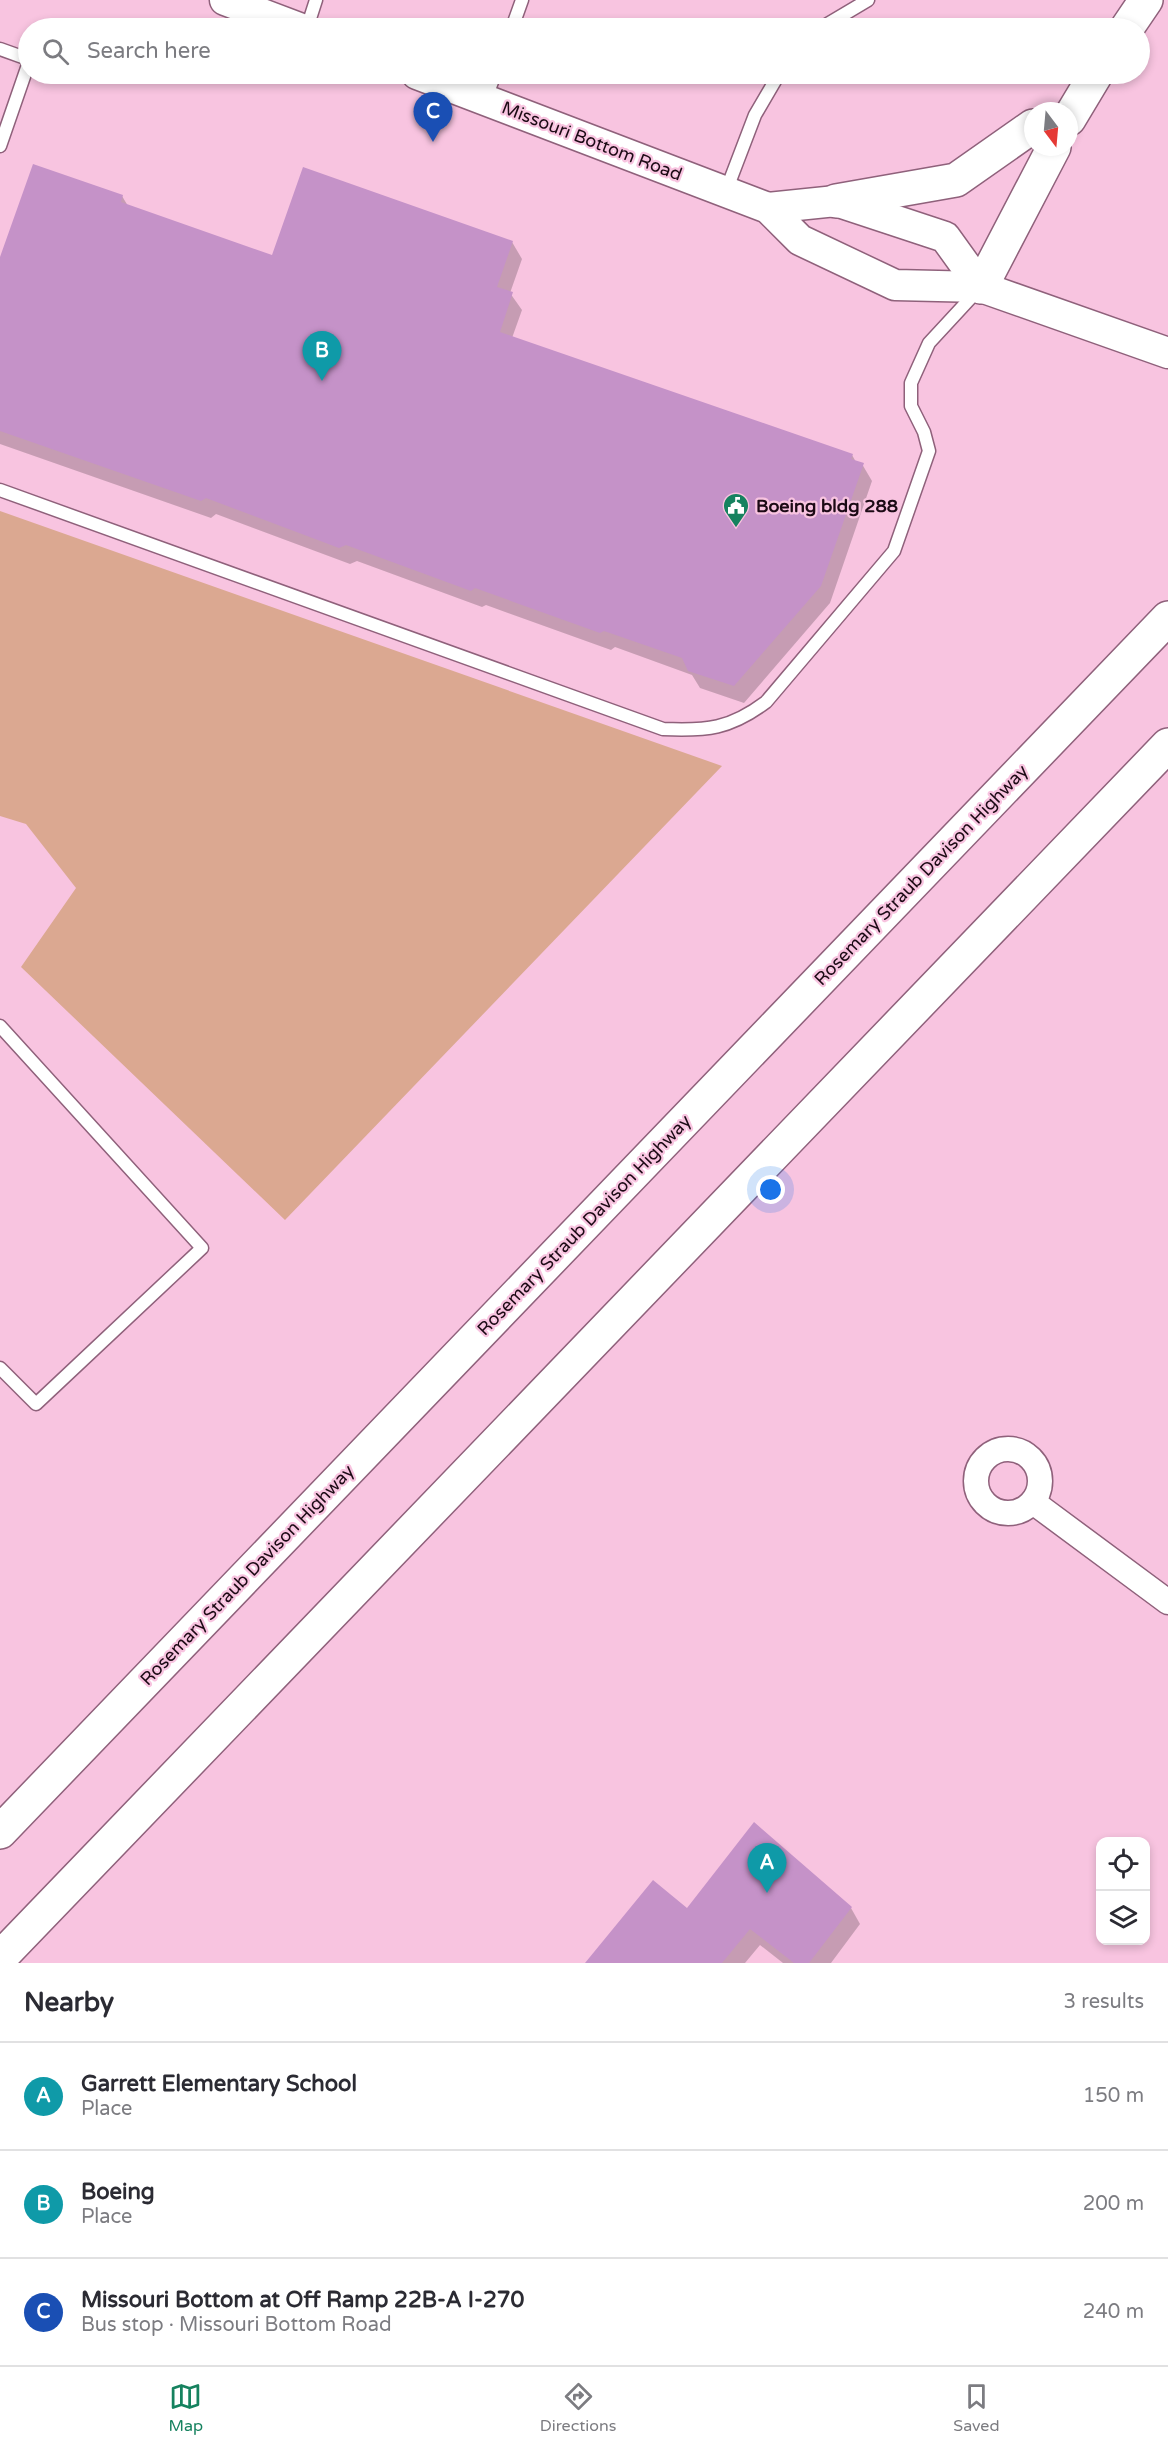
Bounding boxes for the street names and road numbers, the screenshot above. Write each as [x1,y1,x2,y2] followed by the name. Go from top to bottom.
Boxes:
[499,96,685,186] street label: Missouri Bottom Road
[809,760,1033,990] street label: Rosemary Straub Davison Highway
[472,1110,696,1340] street label: Rosemary Straub Davison Highway
[135,1460,359,1690] street label: Rosemary Straub Davison Highway

